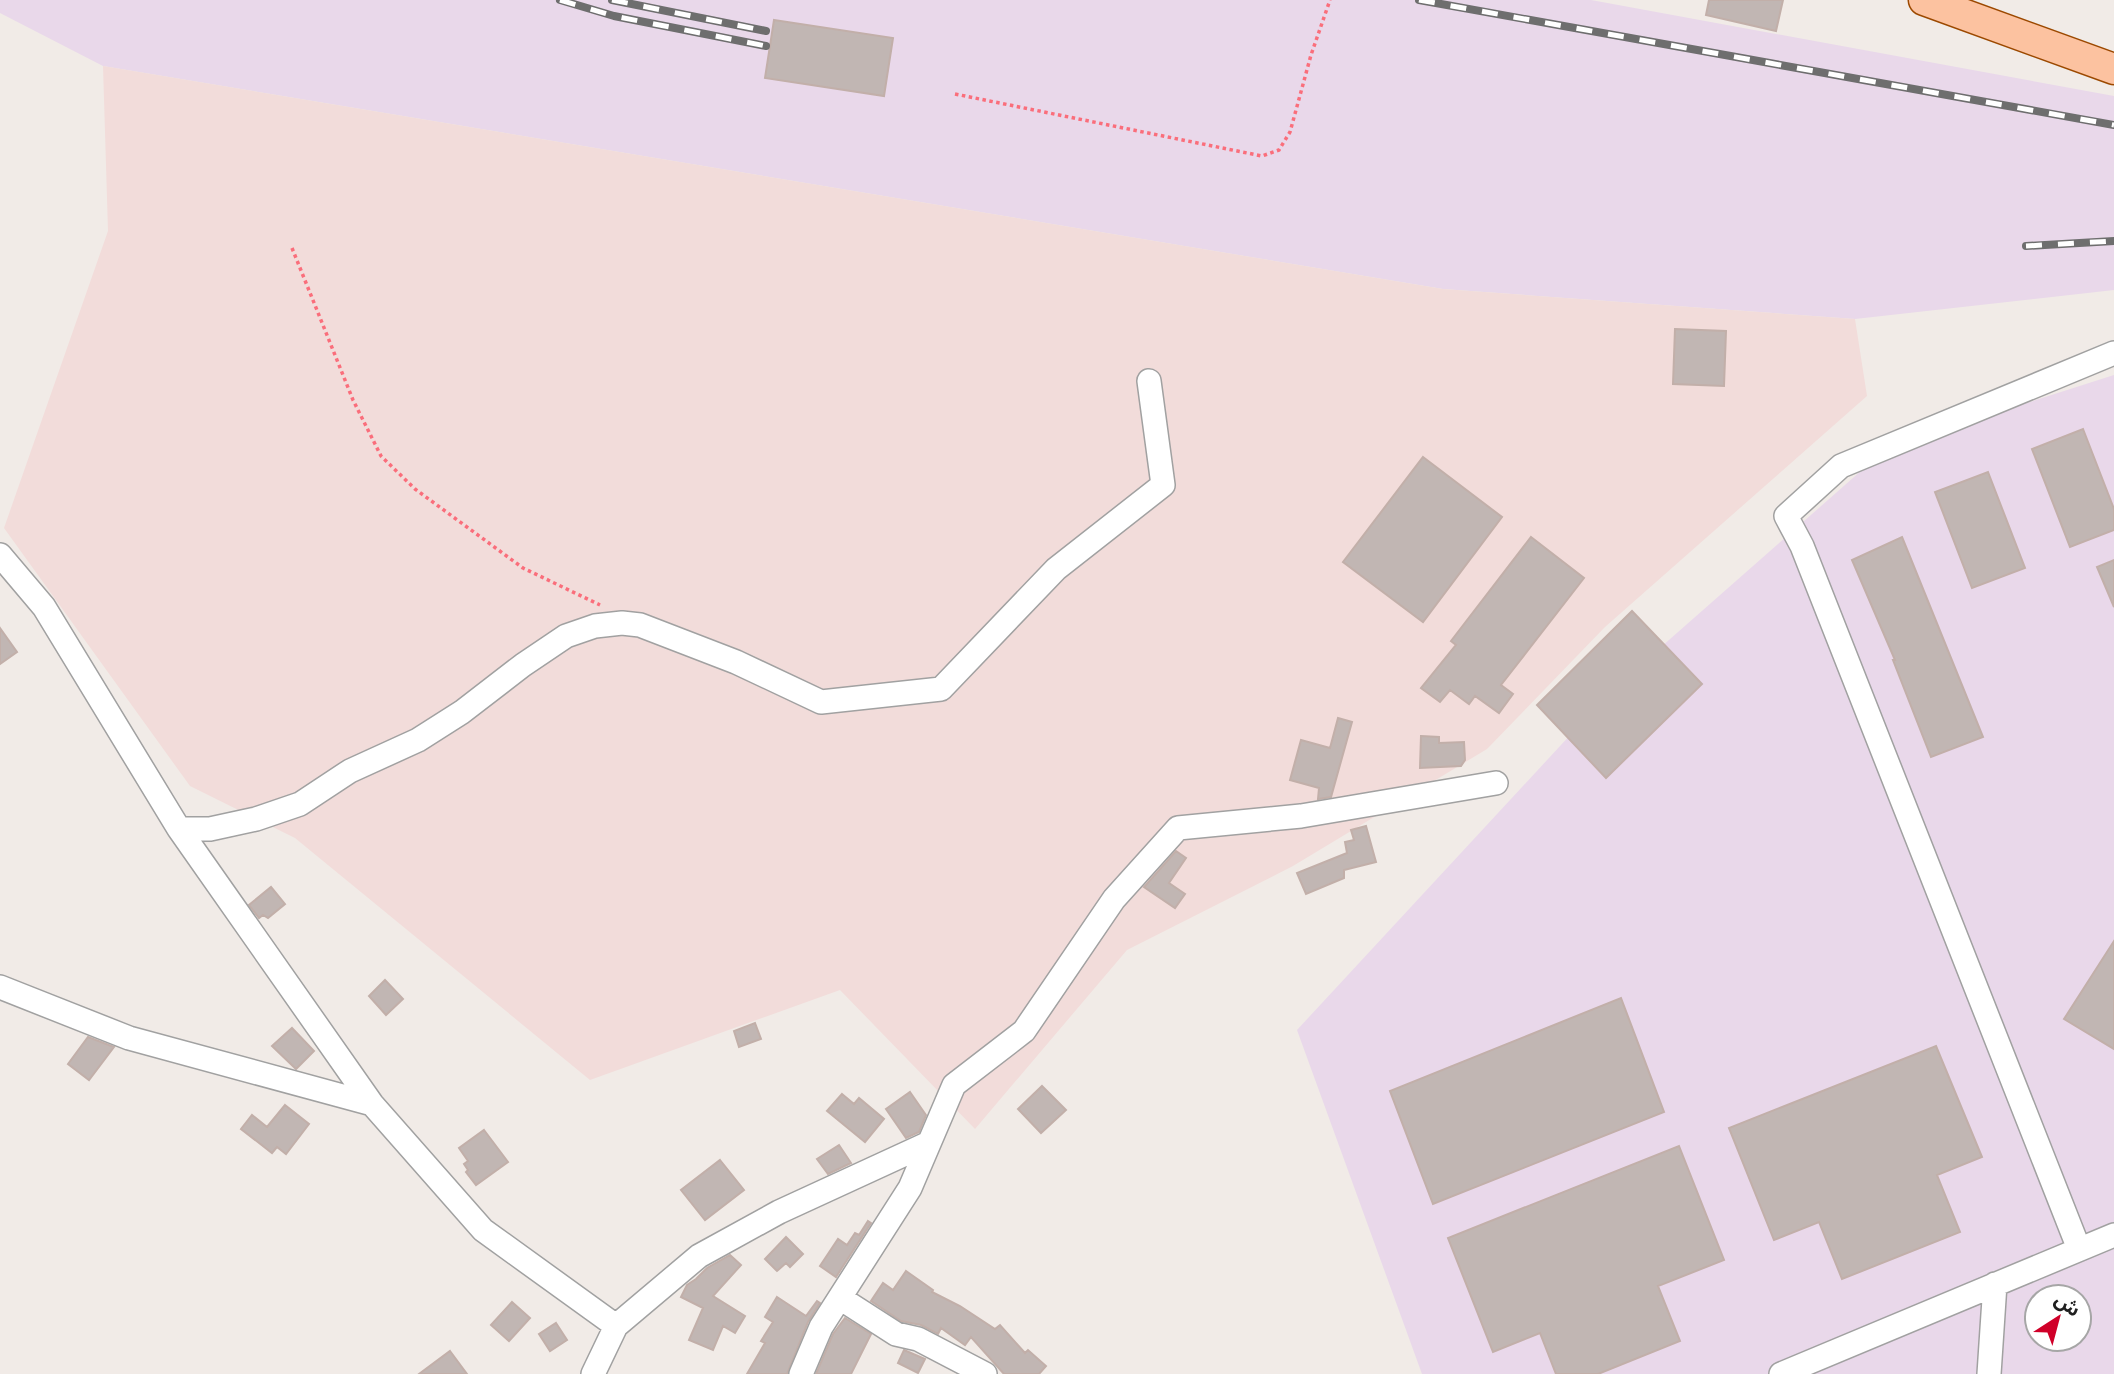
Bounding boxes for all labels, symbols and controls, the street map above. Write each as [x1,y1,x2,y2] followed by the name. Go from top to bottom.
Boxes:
[2023,1283,2093,1353] north arrow
[2050,1289,2084,1322] text: ش

